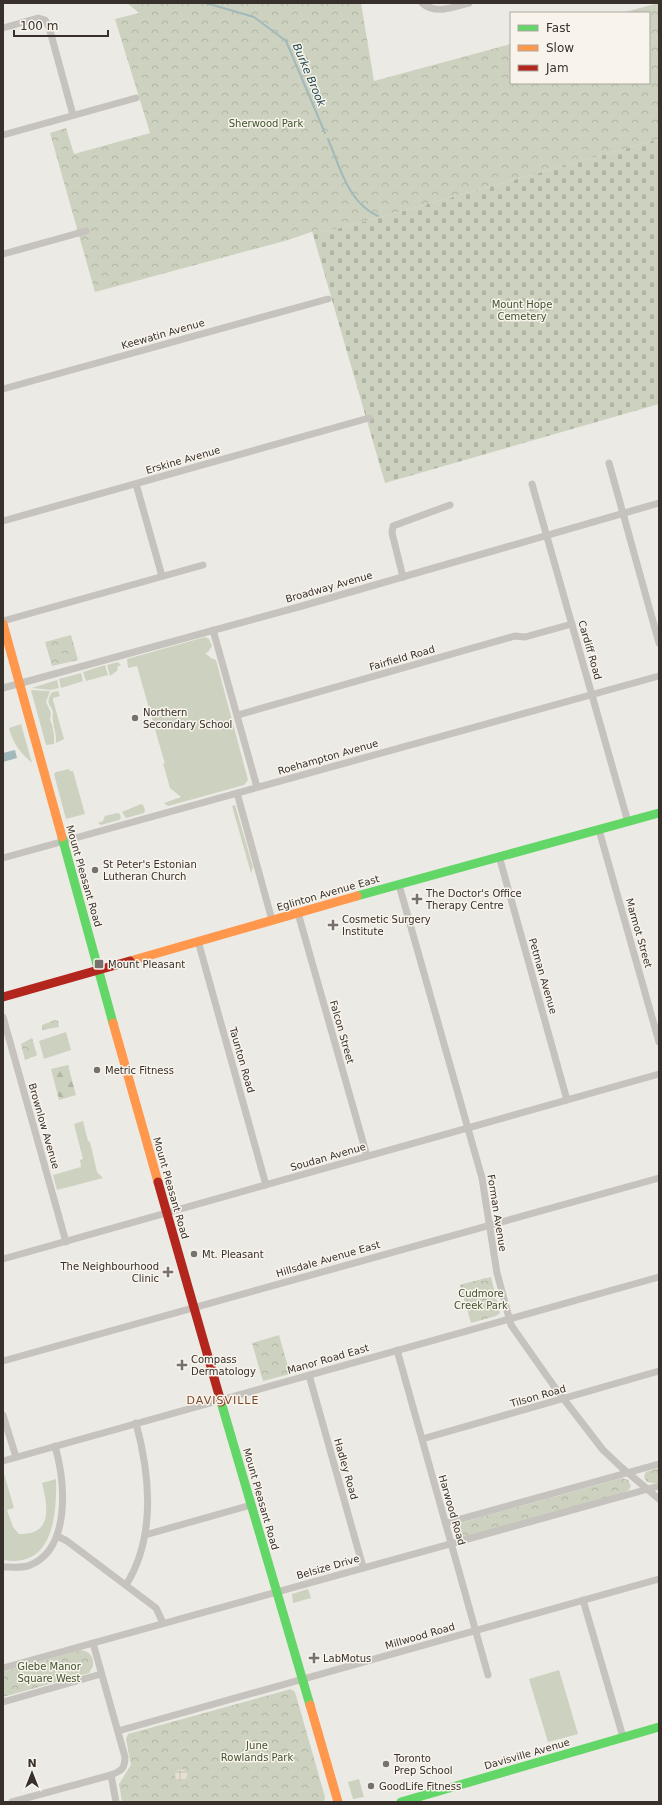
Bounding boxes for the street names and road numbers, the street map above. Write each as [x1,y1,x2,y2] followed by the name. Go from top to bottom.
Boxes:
[120,317,206,351] street label: Keewatin Avenue
[144,444,222,476] street label: Erskine Avenue
[284,569,374,605] street label: Broadway Avenue
[576,619,604,681] street label: Cardiff Road
[368,643,436,673] street label: Fairfield Road
[276,737,380,777] street label: Roehampton Avenue
[64,824,104,928] street label: Mount Pleasant Road
[276,873,381,913] street label: Eglinton Avenue East
[624,897,654,969] street label: Marmot Street
[527,937,559,1015] street label: Petman Avenue
[328,999,356,1065] street label: Falcon Street
[227,1025,257,1094] street label: Taunton Road
[26,1082,62,1170] street label: Brownlow Avenue
[151,1136,191,1240] street label: Mount Pleasant Road
[289,1141,367,1173] street label: Soudan Avenue
[485,1174,509,1252] street label: Forman Avenue
[275,1239,381,1279] street label: Hillsdale Avenue East
[286,1342,370,1376] street label: Manor Road East
[508,1383,567,1409] street label: Tilson Road
[332,1437,360,1501] street label: Hadley Road
[241,1447,281,1551] street label: Mount Pleasant Road
[437,1473,467,1547] street label: Harwood Road
[295,1553,361,1581] street label: Belsize Drive
[384,1621,456,1651] street label: Millwood Road
[483,1737,571,1771] street label: Davisville Avenue

